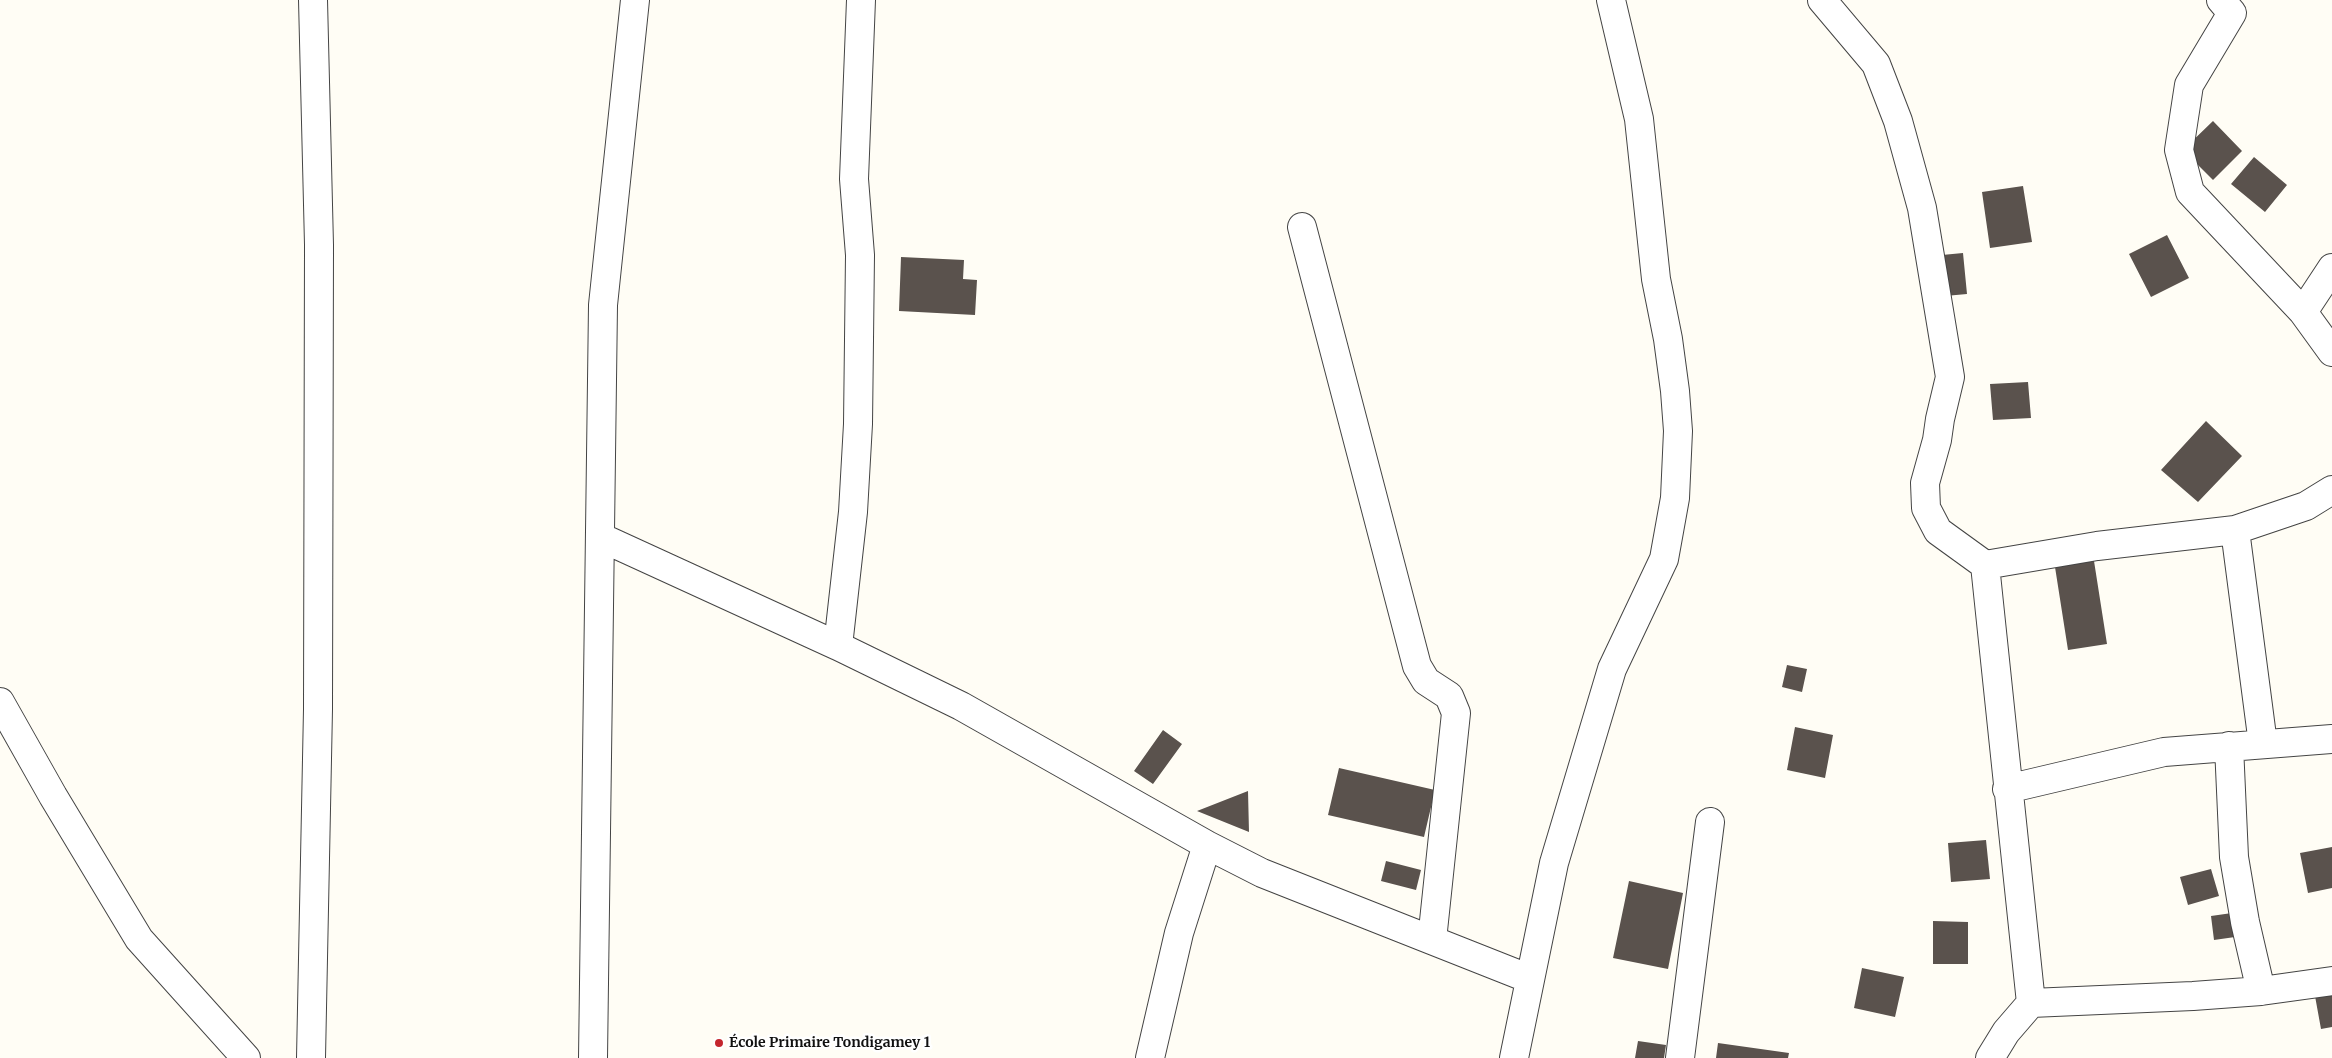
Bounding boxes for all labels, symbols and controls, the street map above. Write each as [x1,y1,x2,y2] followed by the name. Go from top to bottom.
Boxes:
[729,1035,930,1051] place label: École Primaire Tondigamey 1
[713,1037,725,1049] marker: École Primaire Tondigamey 1

